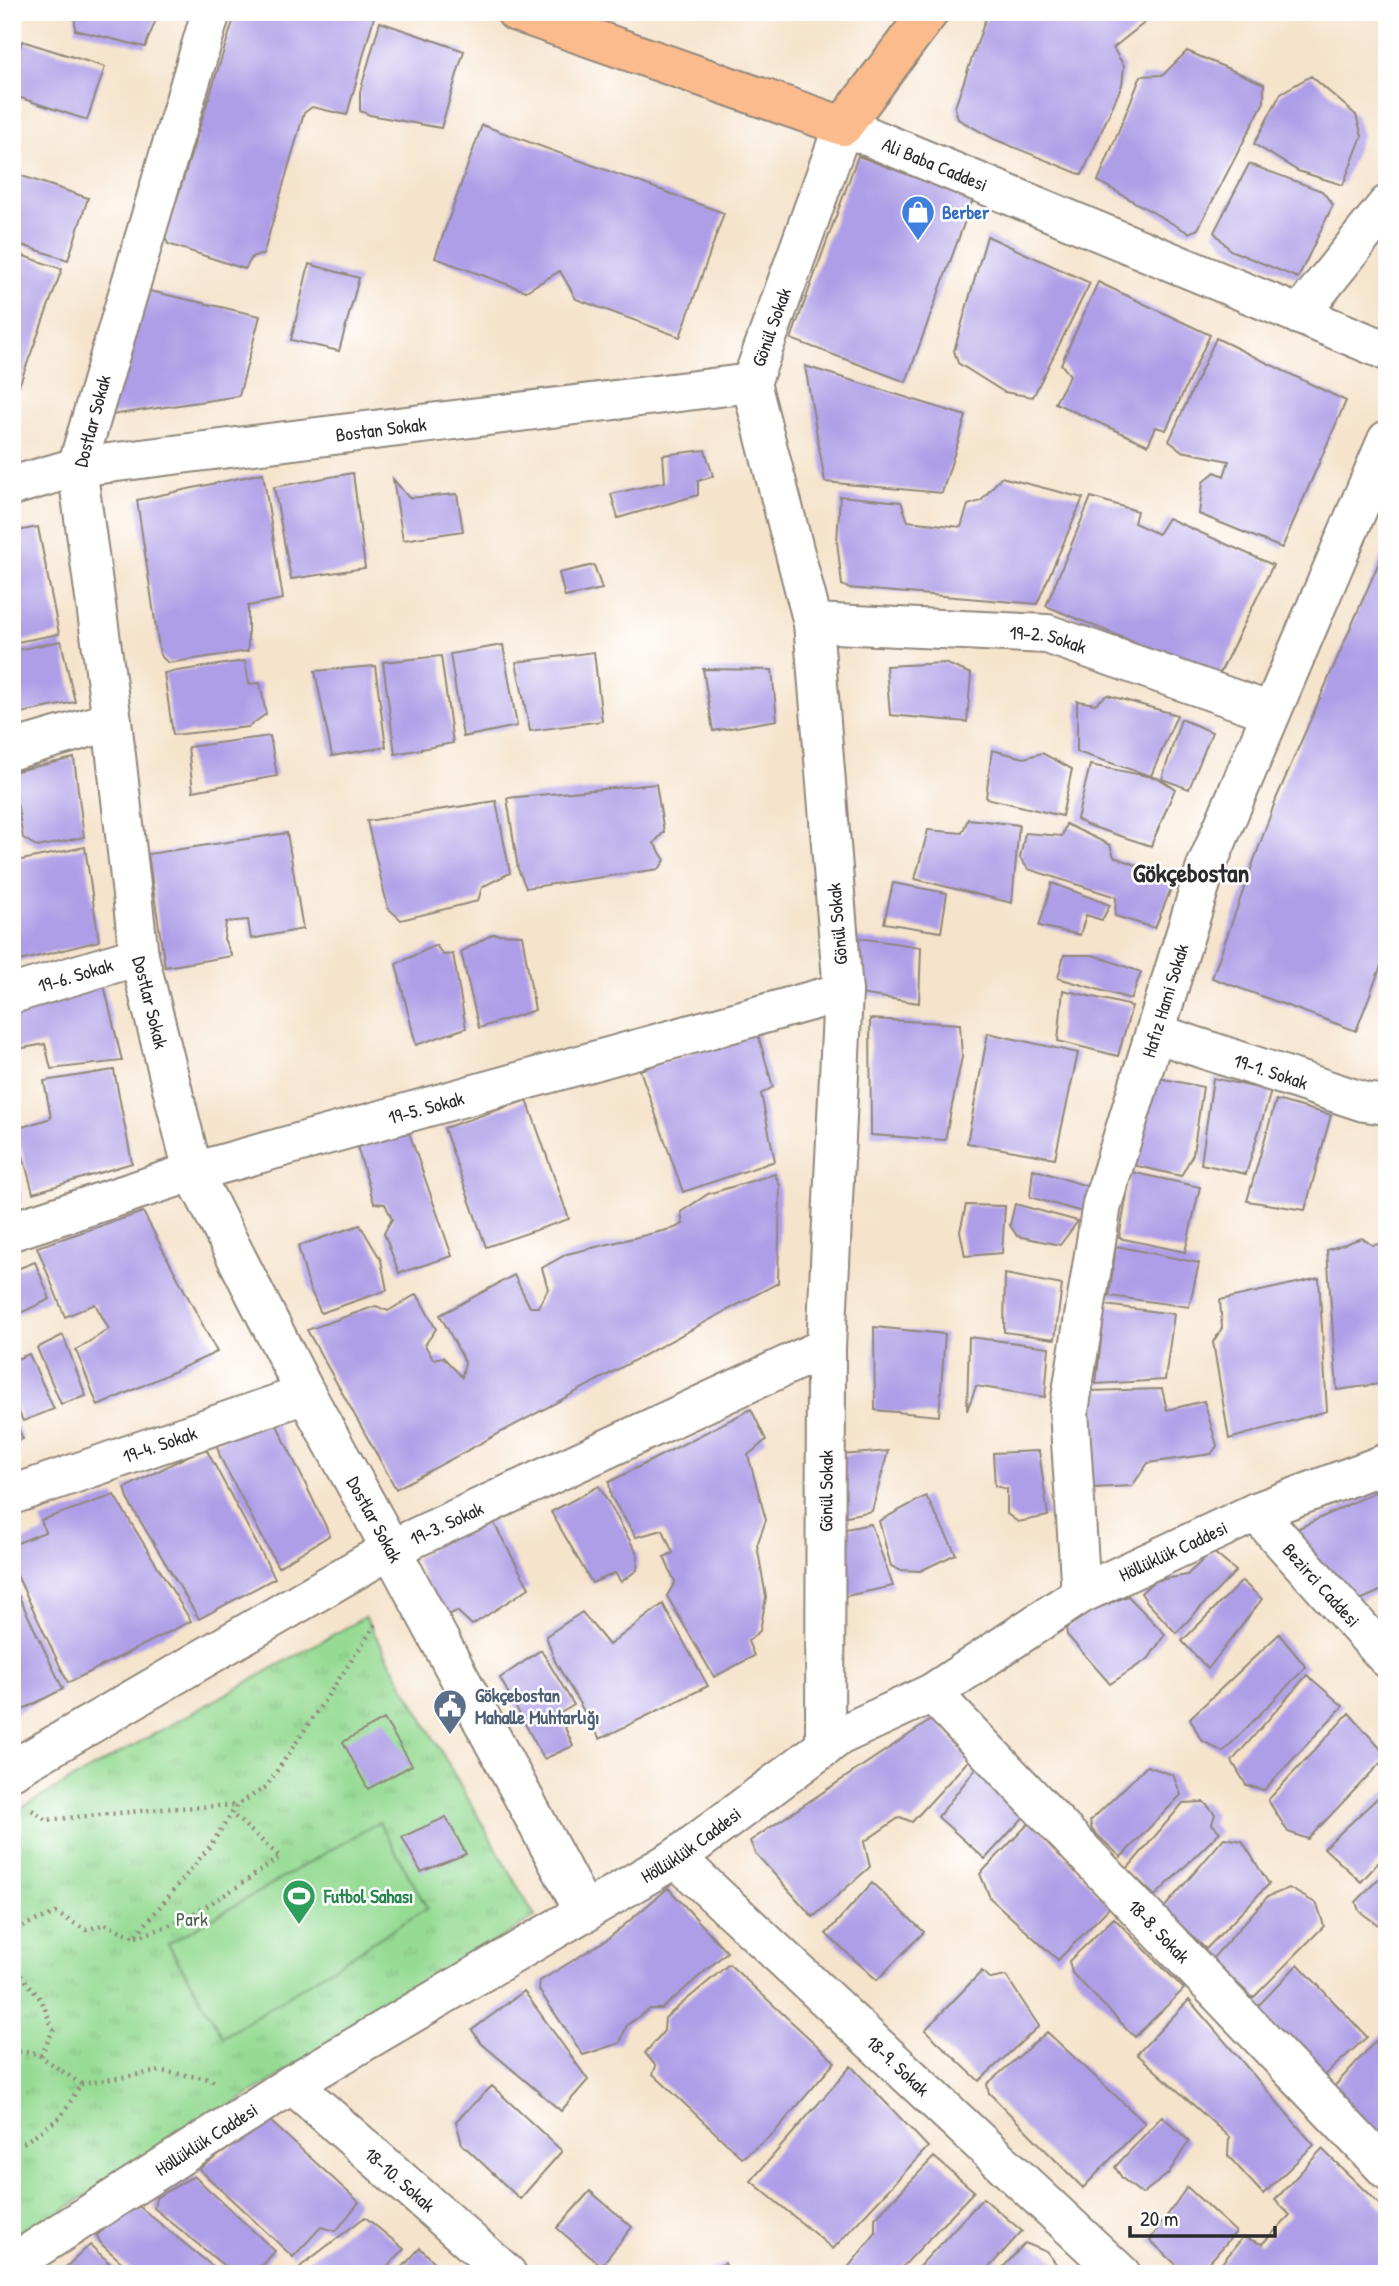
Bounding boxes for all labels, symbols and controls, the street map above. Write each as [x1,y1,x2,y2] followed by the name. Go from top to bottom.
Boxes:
[878,131,992,197] street label: Ali Baba Caddesi
[899,193,937,242] shop icon: Berber
[942,199,990,225] place label: Berber
[745,284,797,370] street label: Gönül Sokak
[67,372,117,470] street label: Dostlar Sokak
[334,411,428,448] street label: Bostan Sokak
[1009,619,1090,660] street label: 19-2. Sokak
[1133,855,1249,890] district label: Gökçebostan
[820,882,854,966] street label: Gönül Sokak
[1135,940,1195,1060] street label: Hafız Hami Sokak
[34,952,116,999] street label: 19-6. Sokak
[127,953,175,1051] street label: Dostlar Sokak
[1230,1047,1311,1096] street label: 19-1. Sokak
[385,1085,467,1130] street label: 19-5. Sokak
[119,1420,200,1469] street label: 19-4. Sokak
[813,1450,839,1532] street label: Gönül Sokak
[341,1472,409,1567] street label: Dostlar Sokak
[406,1495,488,1551] street label: 19-3. Sokak
[1114,1514,1232,1587] street label: Höllüklük Caddesi
[1277,1537,1366,1633] street label: Bezirci Caddesi
[475,1682,600,1731] place label: Gökçebostan Mahalle Muhtarlığı
[431,1687,469,1736] public building icon: Gökçebostan Mahalle Muhtarlığı
[636,1801,746,1889] street label: Höllüklük Caddesi
[280,1877,318,1926] sports icon: Futbol Sahası
[323,1883,413,1909] place label: Futbol Sahası
[1122,1893,1196,1969] street label: 18-8. Sokak
[176,1906,208,1932] park label: Park
[861,2030,935,2102] street label: 18-9. Sokak
[150,2096,263,2182] street label: Höllüklük Caddesi
[359,2141,441,2218] street label: 18-10. Sokak
[1130,2195,1275,2239] scale bar
[1140,2204,1178,2233] text: 20 m

